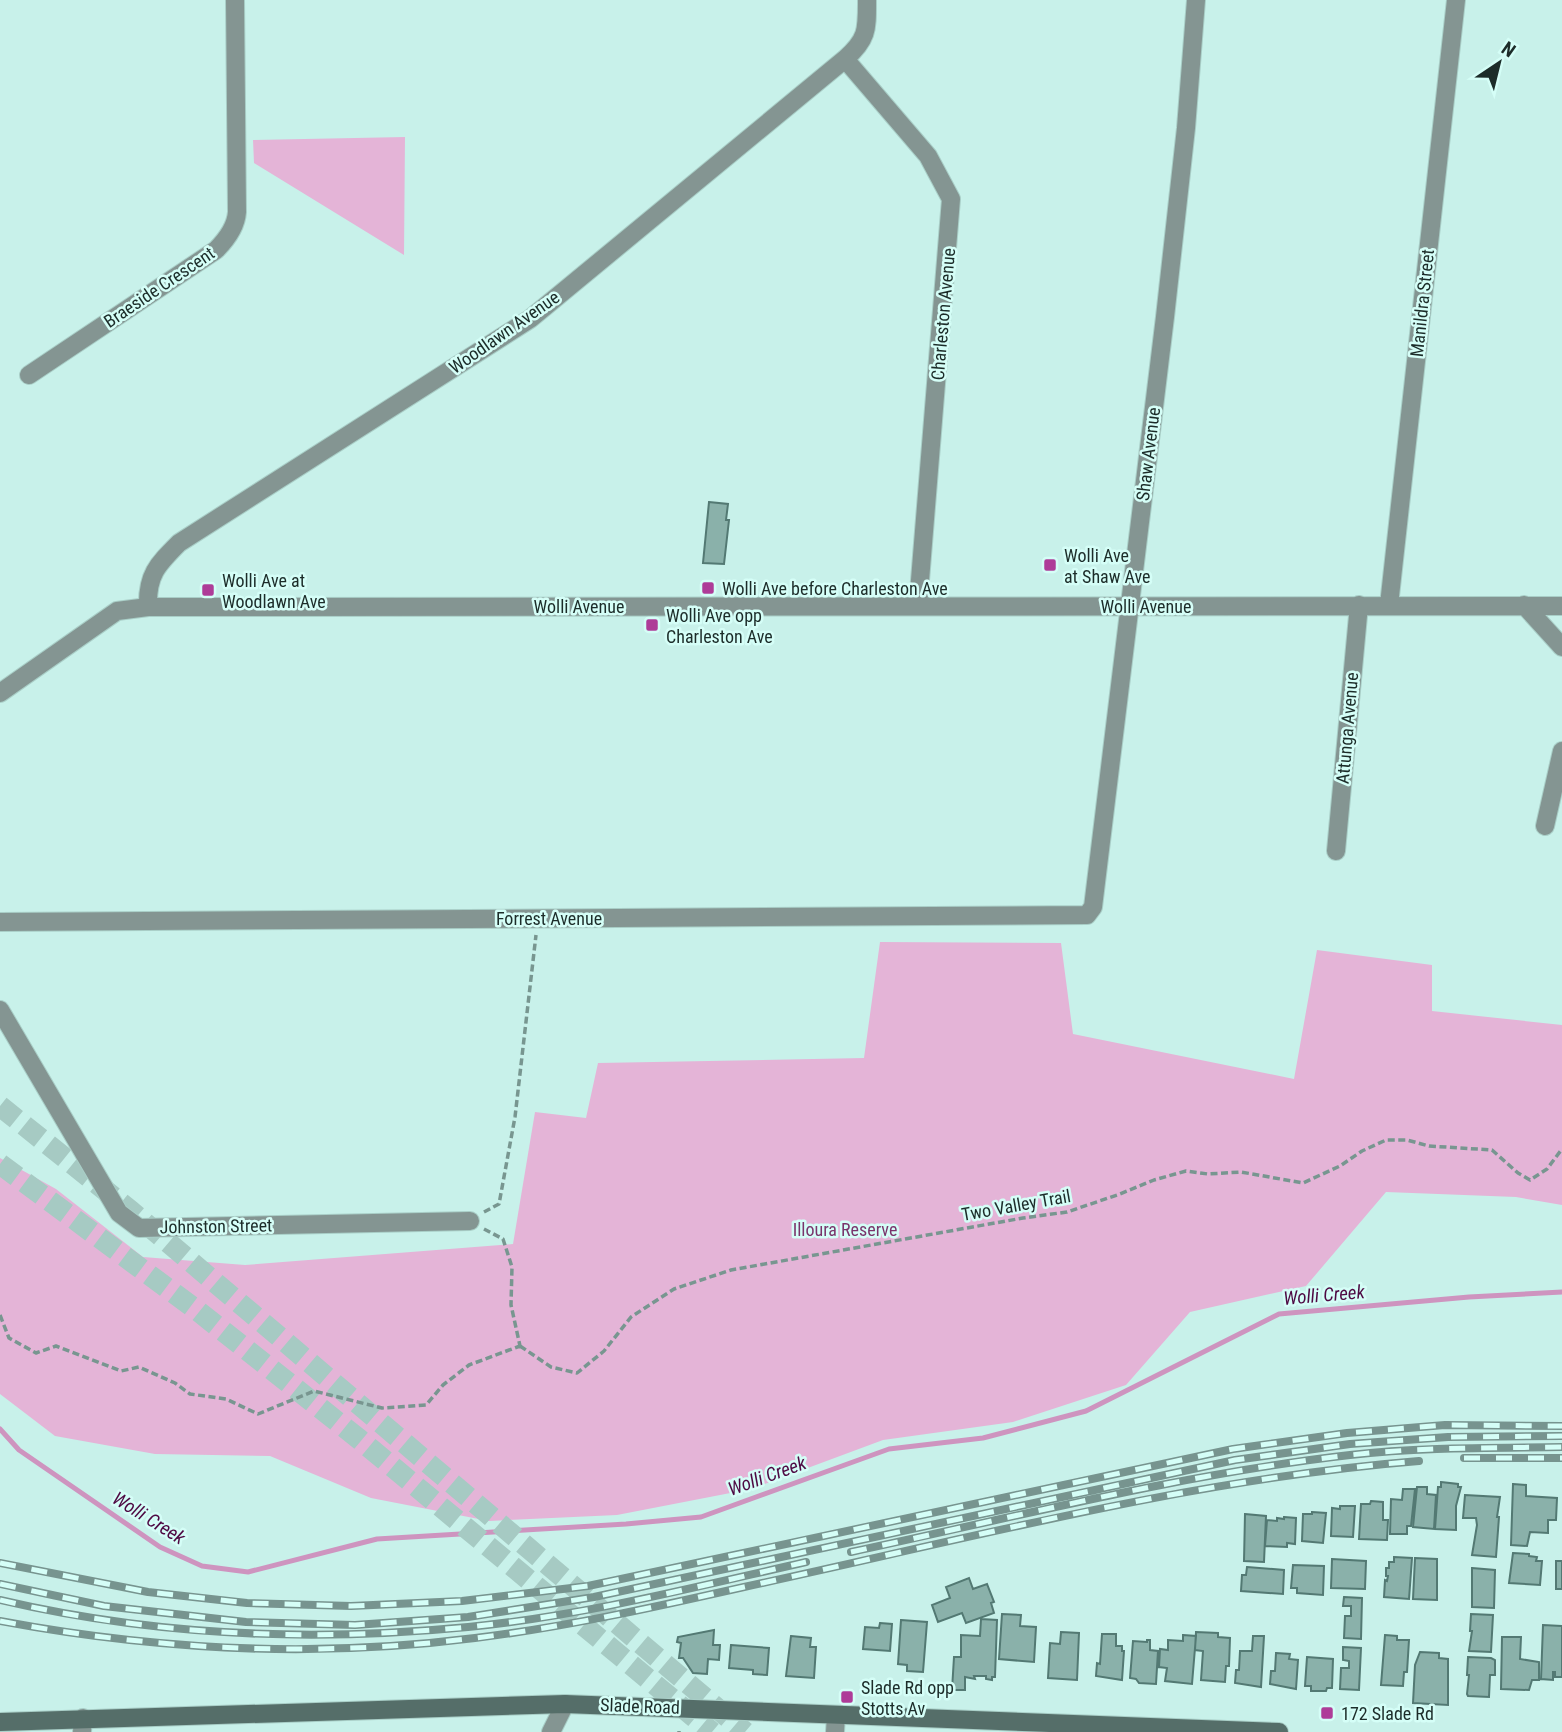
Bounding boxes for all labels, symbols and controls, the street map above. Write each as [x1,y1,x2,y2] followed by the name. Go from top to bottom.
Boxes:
[1464,28,1534,98] north arrow
[1497,37,1520,62] text: N
[100,242,218,332] street label: Braeside Crescent
[927,247,959,381] street label: Charleston Avenue
[1406,248,1438,358] street label: Manildra Street
[445,286,563,378] street label: Woodlawn Avenue
[1132,406,1164,502] street label: Shaw Avenue
[1064,545,1151,587] place label: Wolli Ave at Shaw Ave
[1042,557,1058,573] marker: Wolli Ave at Shaw Ave
[222,570,326,612] place label: Wolli Ave at Woodlawn Ave
[722,578,948,599] place label: Wolli Ave before Charleston Ave
[700,580,716,596] marker: Wolli Ave before Charleston Ave
[200,582,216,598] marker: Wolli Ave at Woodlawn Ave
[534,596,624,617] street label: Wolli Avenue
[1101,596,1191,617] street label: Wolli Avenue
[666,605,773,647] place label: Wolli Ave opp Charleston Ave
[644,617,660,633] marker: Wolli Ave opp Charleston Ave
[1332,671,1362,785] street label: Attunga Avenue
[496,908,602,929] street label: Forrest Avenue
[960,1185,1072,1225] street label: Two Valley Trail
[160,1215,272,1237] street label: Johnston Street
[793,1219,897,1240] park label: Illoura Reserve
[1282,1280,1366,1310] water label: Wolli Creek
[725,1451,810,1501] water label: Wolli Creek
[108,1487,190,1550] water label: Wolli Creek
[861,1677,954,1719] place label: Slade Rd opp Stotts Av
[839,1689,855,1705] marker: Slade Rd opp Stotts Av
[600,1694,680,1718] street label: Slade Road
[1341,1703,1434,1724] place label: 172 Slade Rd
[1319,1705,1335,1721] marker: 172 Slade Rd

